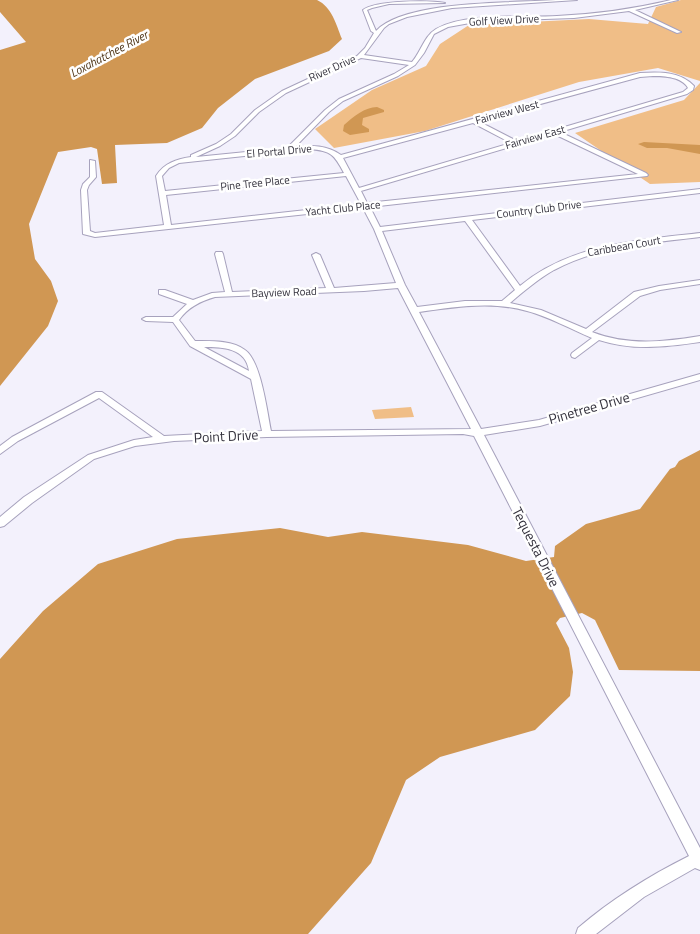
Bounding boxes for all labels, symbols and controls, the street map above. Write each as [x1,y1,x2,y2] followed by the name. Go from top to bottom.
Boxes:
[468,10,540,30] street label: Golf View Drive
[66,24,153,82] water label: Loxahatchee River
[306,50,359,86] street label: River Drive
[473,96,541,128] street label: Fairview West
[503,121,567,153] street label: Fairview East
[246,140,313,162] street label: El Portal Drive
[219,171,291,195] street label: Pine Tree Place
[305,196,382,220] street label: Yacht Club Place
[496,196,583,222] street label: Country Club Drive
[586,232,662,260] street label: Caribbean Court
[251,283,317,301] street label: Bayview Road
[546,386,632,429] street label: Pinetree Drive
[193,423,259,448] street label: Point Drive
[507,503,566,590] street label: Tequesta Drive

